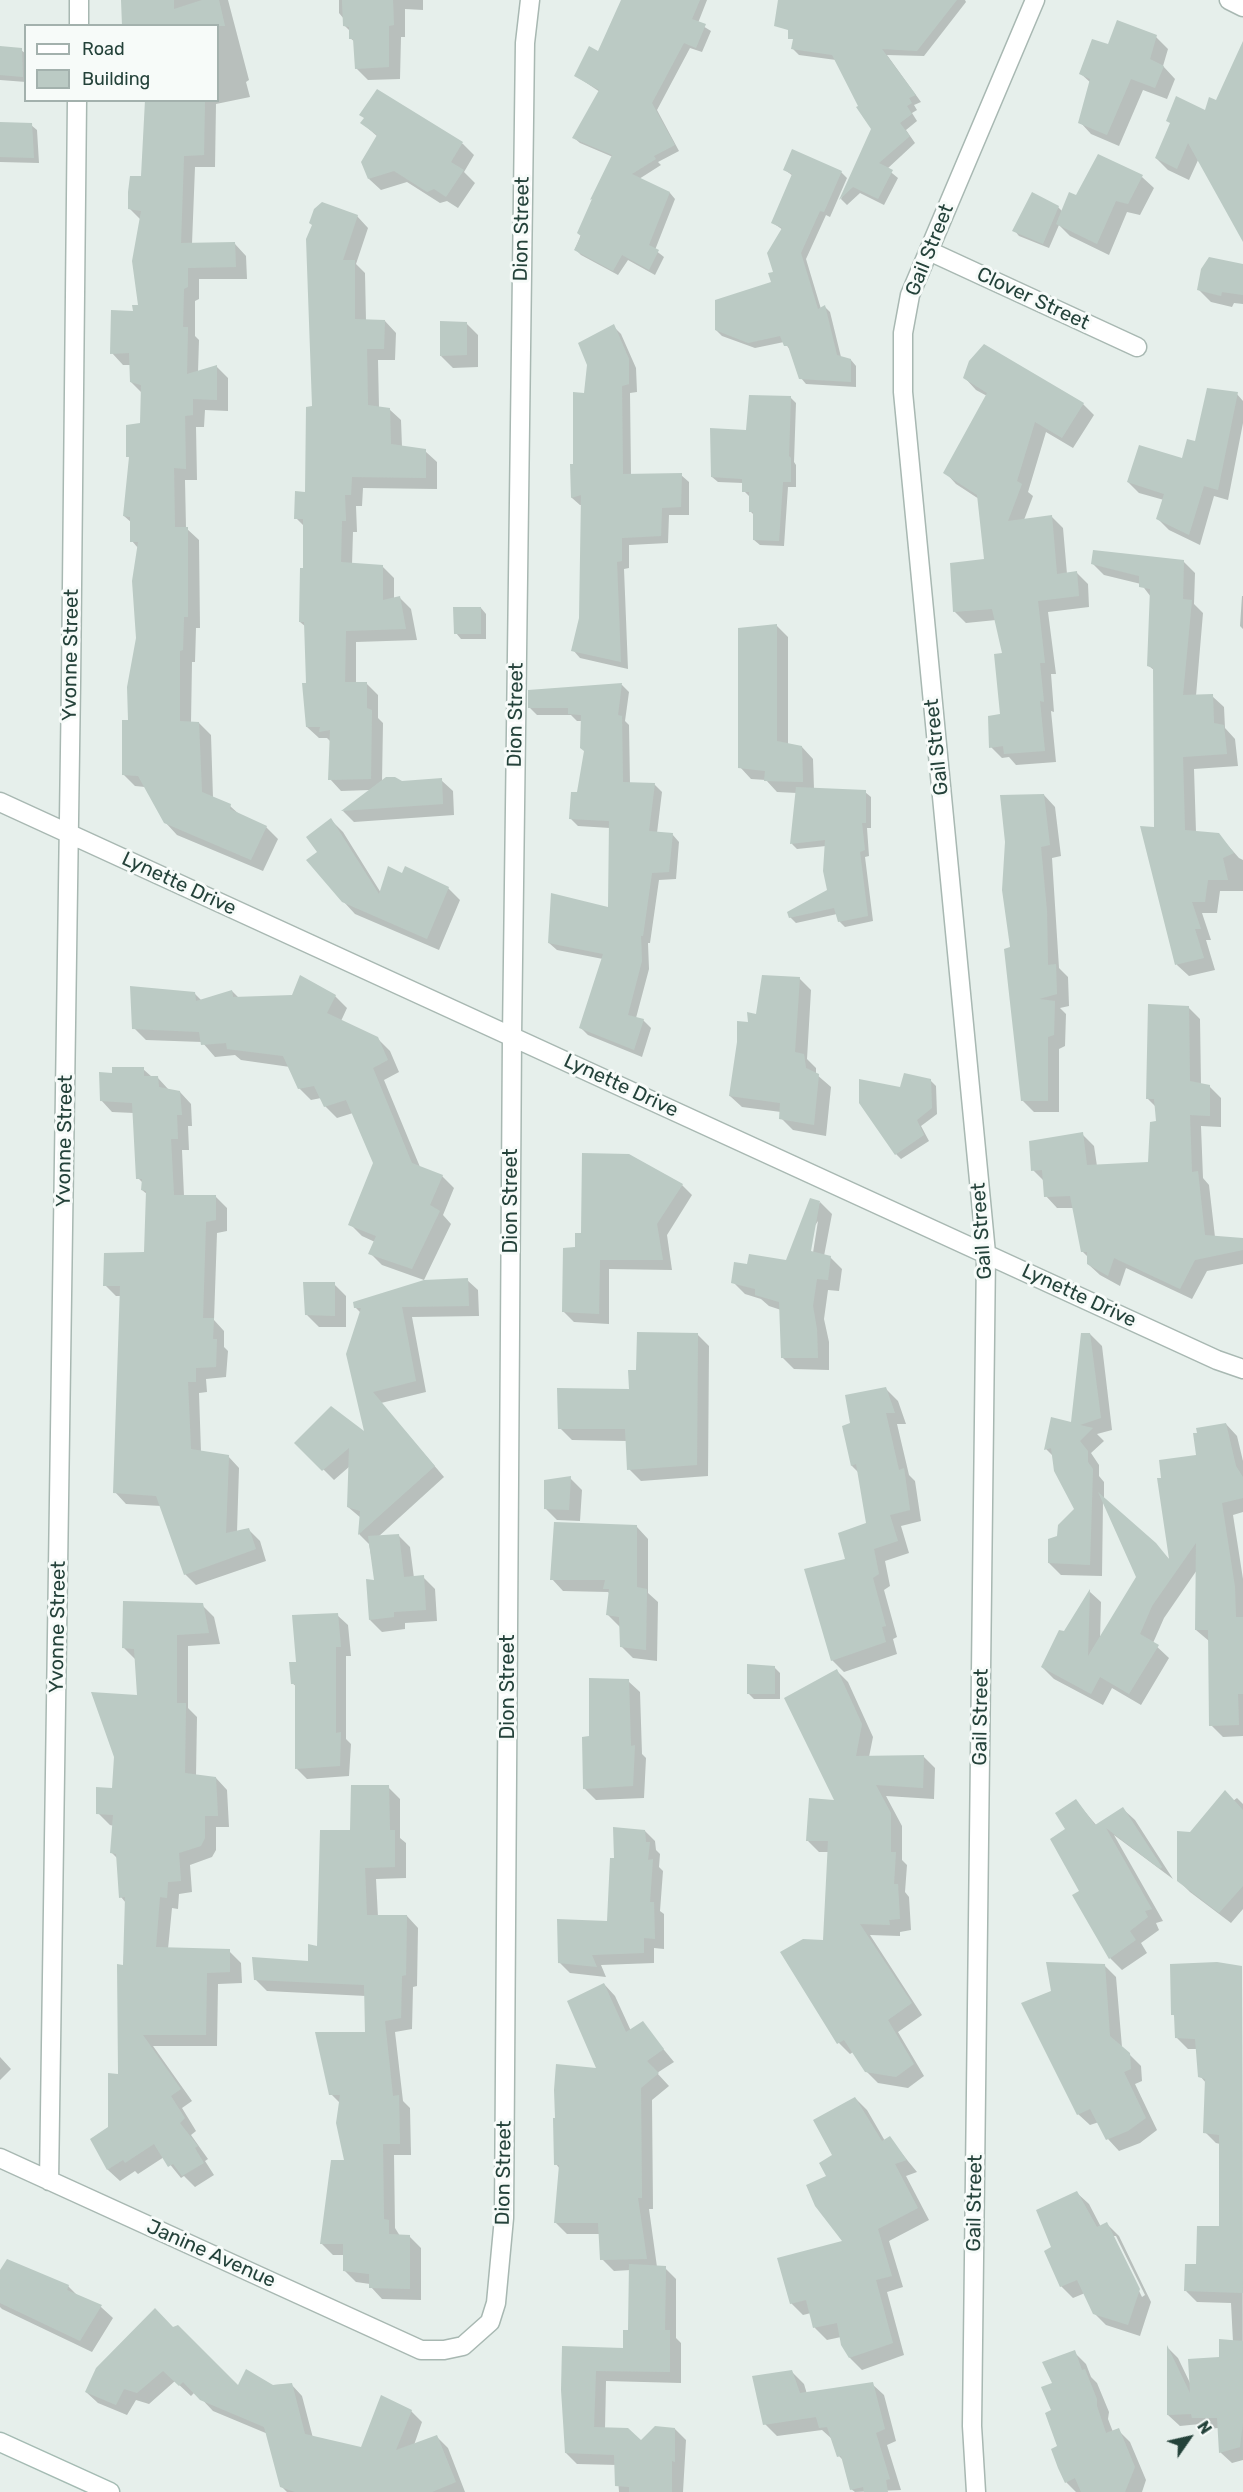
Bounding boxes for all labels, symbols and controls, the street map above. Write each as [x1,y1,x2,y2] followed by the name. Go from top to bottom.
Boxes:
[24,24,219,102] legend
[82,38,125,60] text: Road
[82,68,150,90] text: Building
[509,176,535,282] street label: Dion Street
[901,200,959,300] street label: Gail Street
[973,262,1093,336] street label: Clover Street
[58,589,84,721] street label: Yvonne Street
[503,662,529,768] street label: Dion Street
[920,697,954,797] street label: Gail Street
[118,847,240,921] street label: Lynette Drive
[560,1049,682,1123] street label: Lynette Drive
[52,1075,78,1207] street label: Yvonne Street
[499,1149,523,1253] street label: Dion Street
[967,1182,997,1280] street label: Gail Street
[1018,1259,1140,1333] street label: Lynette Drive
[45,1561,71,1693] street label: Yvonne Street
[496,1635,520,1739] street label: Dion Street
[968,1668,994,1766] street label: Gail Street
[491,2120,517,2226] street label: Dion Street
[962,2154,988,2252] street label: Gail Street
[143,2215,279,2293] street label: Janine Avenue
[1159,2408,1219,2468] north arrow
[1193,2418,1215,2438] text: N

